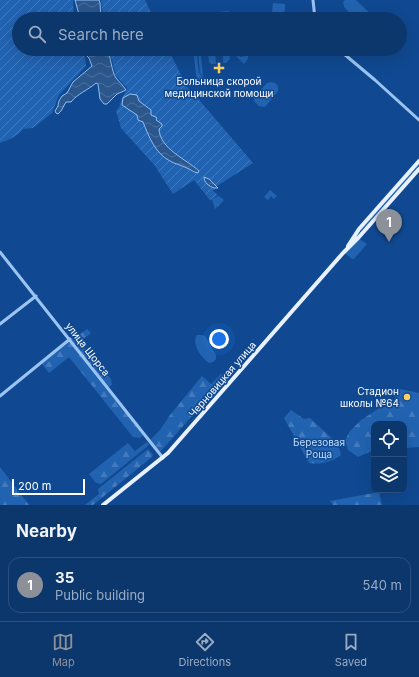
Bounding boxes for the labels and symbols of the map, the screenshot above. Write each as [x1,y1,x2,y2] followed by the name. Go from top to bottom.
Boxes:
[213,62,225,74] marker: Больница скорой медицинской помощи
[164,75,274,99] place label: Больница скорой медицинской помощи
[376,209,402,242] pin: 1
[63,320,113,378] street label: улица Щорса
[209,329,229,349] your location
[186,339,258,419] street label: Черновицкая улица
[340,385,399,409] place label: Стадион школы №64
[402,392,412,402] marker: Стадион школы №64
[293,436,345,460] park label: Березовая Роща
[12,477,85,496] scale bar

